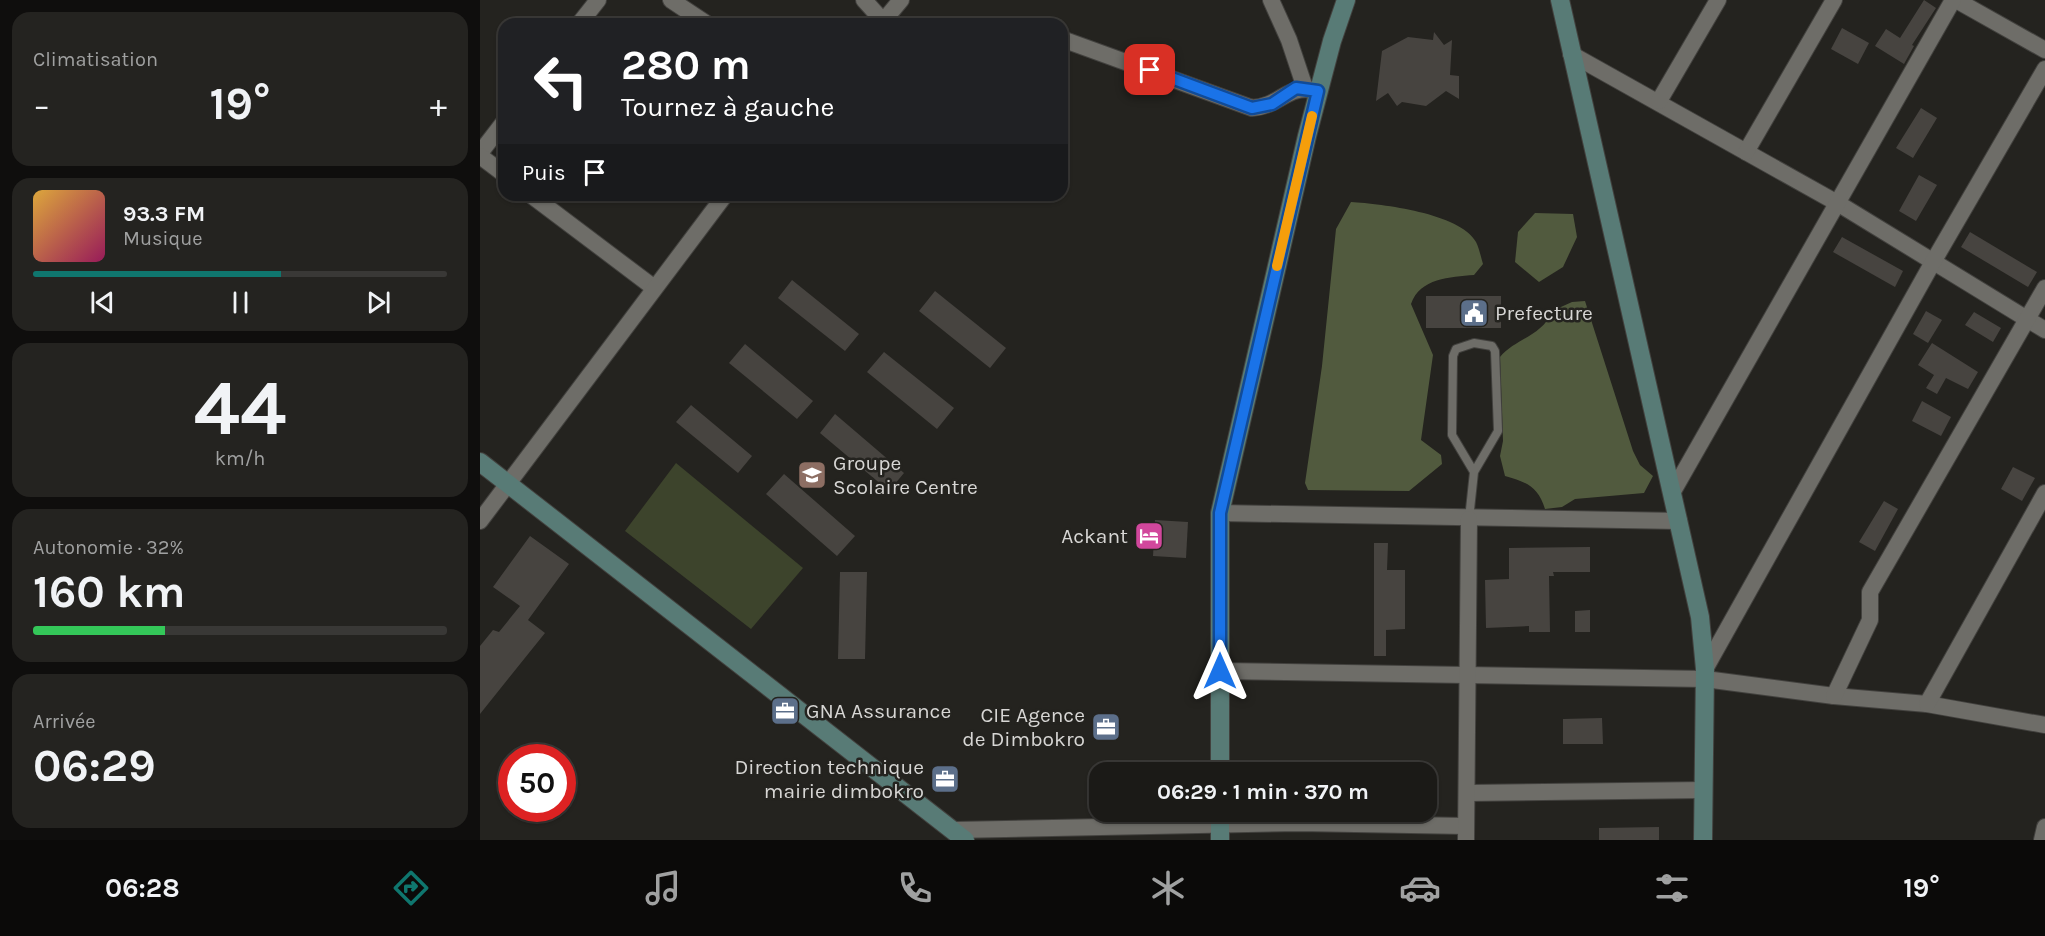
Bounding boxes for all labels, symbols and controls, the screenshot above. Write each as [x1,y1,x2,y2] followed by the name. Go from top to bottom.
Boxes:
[621,40,751,90] text: 280 m
[522,42,600,120] icon: left
[1124,44,1175,95] pin
[33,48,158,71] text: Climatisation
[1133,53,1166,86] icon: arrive
[210,78,270,130] text: 19°
[33,86,50,124] text: −
[430,86,447,124] text: +
[621,91,834,123] text: Tournez à gauche
[578,156,611,189] icon: arrive
[522,160,566,186] text: Puis
[123,201,205,227] text: 93.3 FM
[123,227,203,250] text: Musique
[86,286,119,319] icon: previous
[224,286,257,319] icon: pause
[362,286,395,319] icon: next
[1458,297,1490,329] public building icon: Prefecture
[1495,301,1593,325] place label: Prefecture
[194,362,286,454] text: 44
[215,447,265,470] text: km/h
[833,451,978,499] place label: Groupe Scolaire Centre
[796,459,828,491] school or university icon: Groupe Scolaire Centre
[1133,520,1165,552] hotel icon: Ackant
[1061,524,1128,548] place label: Ackant
[33,536,184,559] text: Autonomie · 32%
[33,566,186,618] text: 160 km
[1188,639,1252,703] position arrow
[769,695,801,727] office icon: GNA Assurance
[806,699,951,723] place label: GNA Assurance
[962,703,1085,751] place label: CIE Agence de Dimbokro
[33,710,96,733] text: Arrivée
[1090,711,1122,743] office icon: CIE Agence de Dimbokro
[33,740,156,792] text: 06:29
[498,744,576,822] speed limit sign: 50
[734,755,924,803] place label: Direction technique mairie dimbokro
[929,763,961,795] office icon: Direction technique mairie dimbokro
[1157,779,1369,805] text: 06:29 · 1 min · 370 m
[390,867,432,909] icon: directions
[642,867,684,909] icon: music
[894,867,936,909] icon: phone
[1147,867,1189,909] icon: climate
[1399,867,1441,909] icon: car
[1651,867,1693,909] icon: filters
[105,872,180,904] text: 06:28
[1903,872,1940,904] text: 19°

